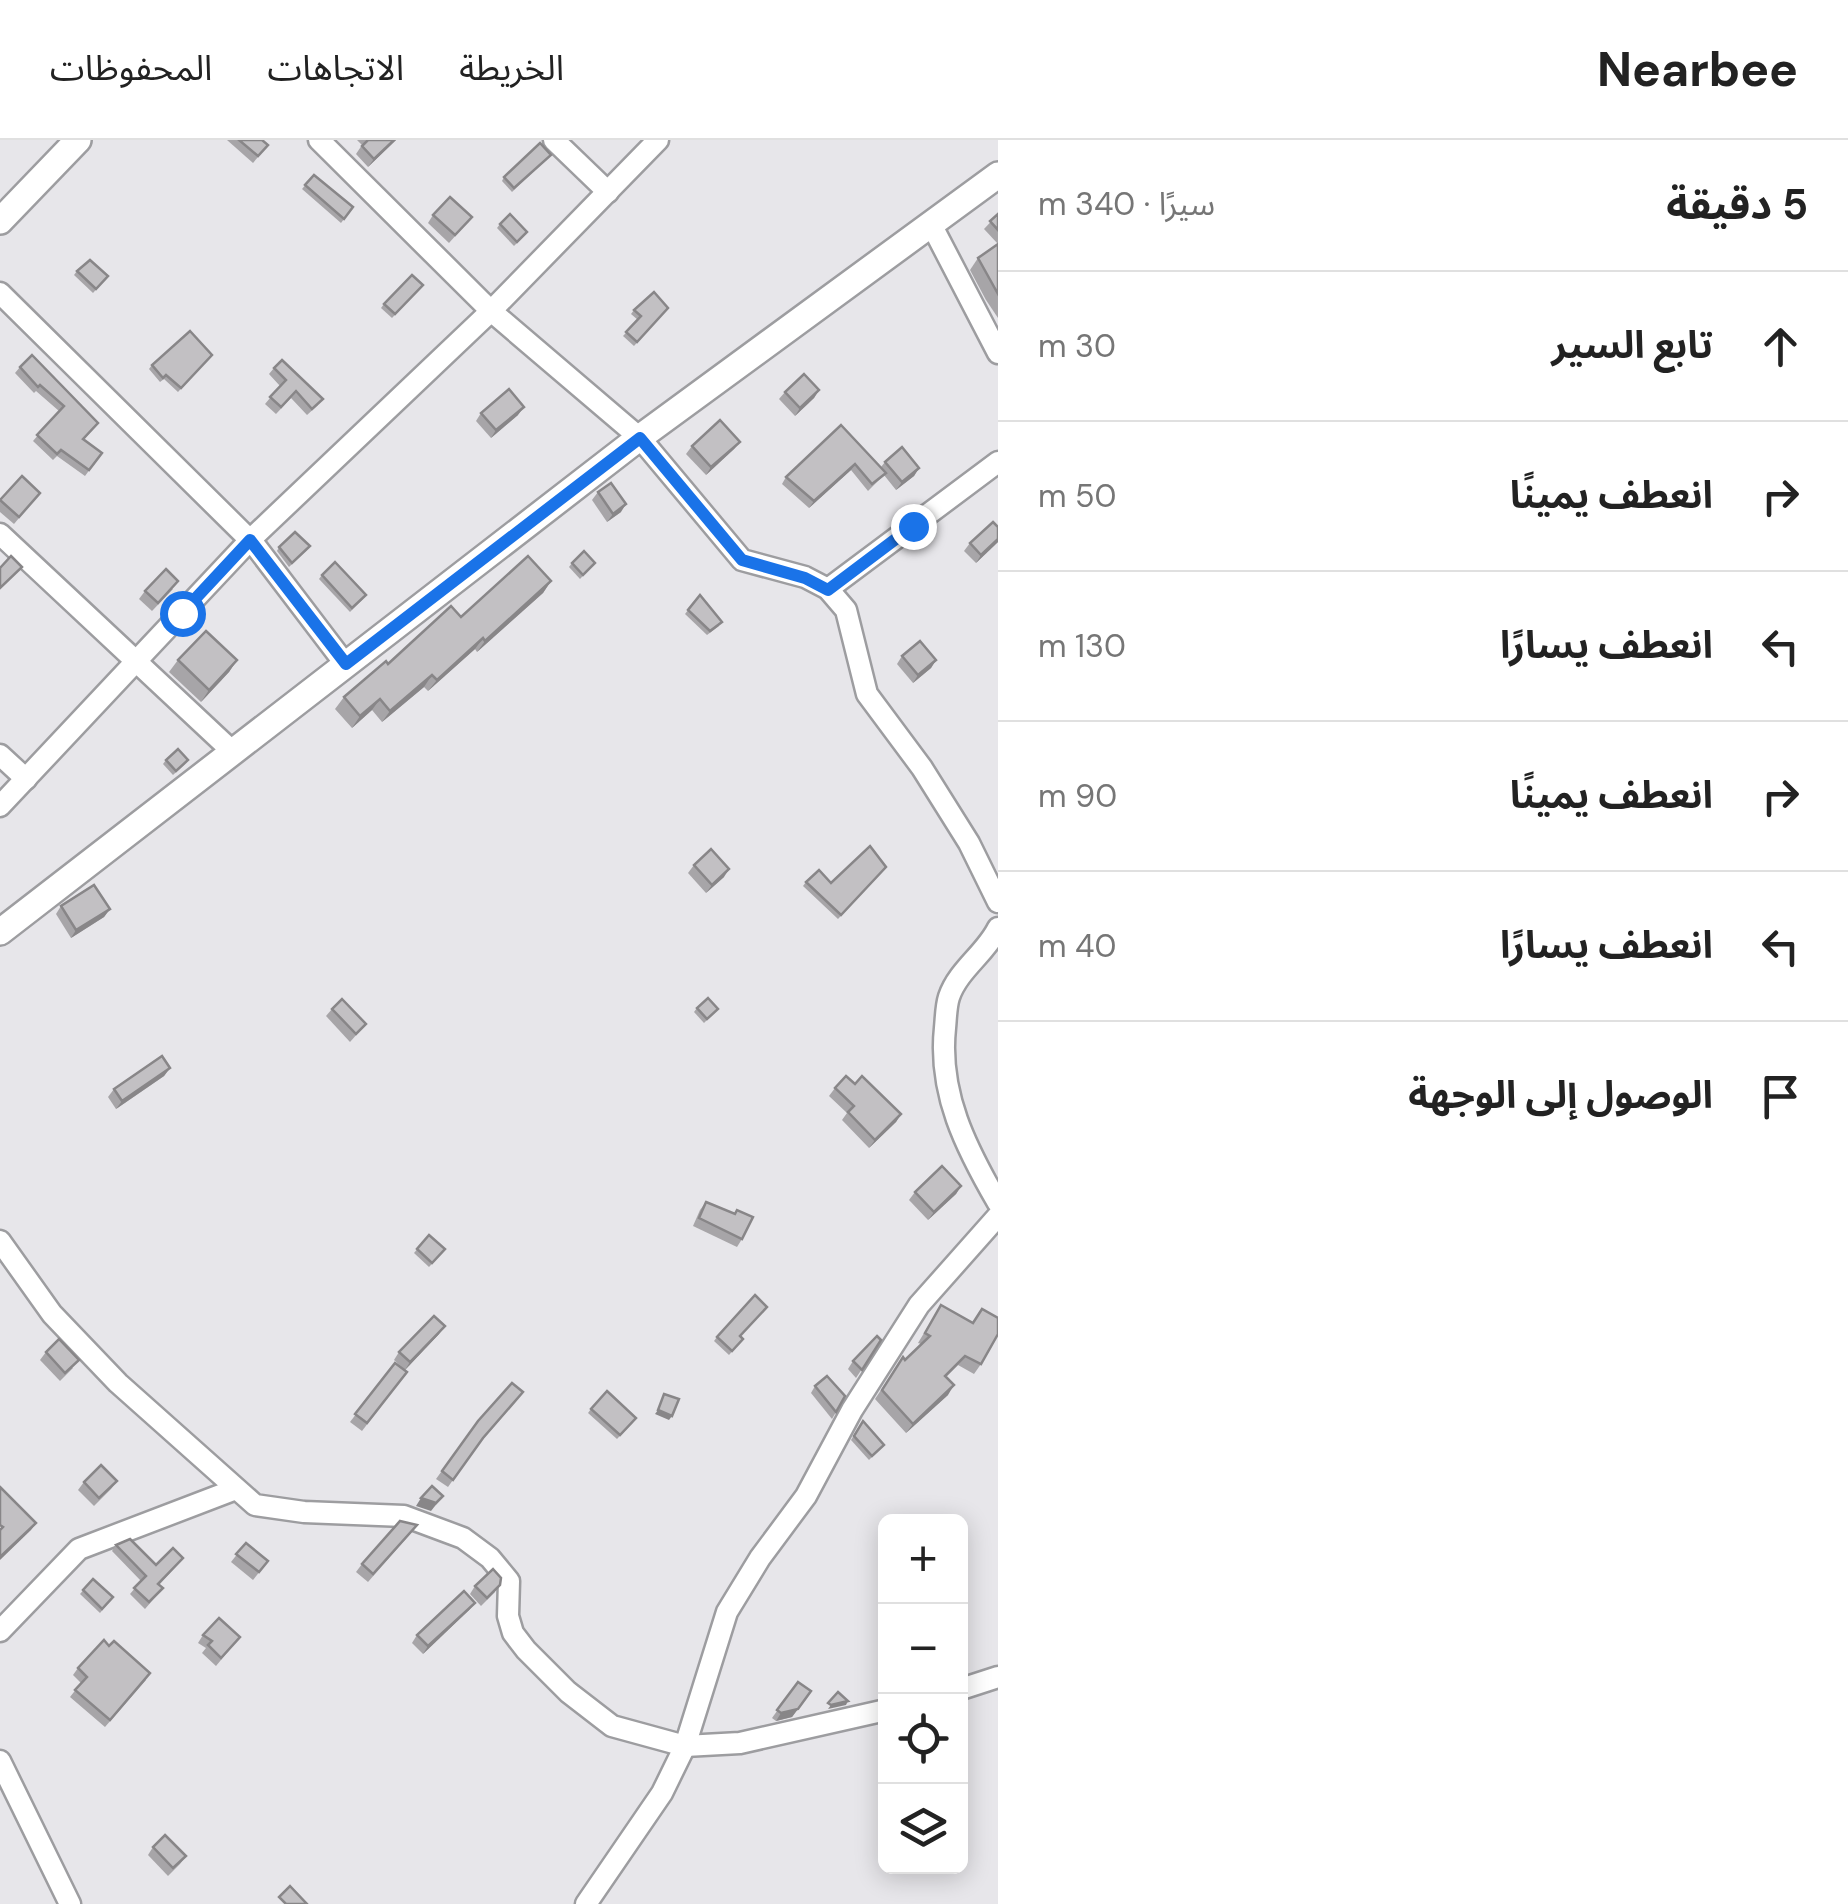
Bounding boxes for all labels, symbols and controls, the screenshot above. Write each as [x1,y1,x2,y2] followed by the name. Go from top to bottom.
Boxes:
[1597,38,1798,101] text: Nearbee
[50,45,212,91] text: المحفوظات
[267,45,404,91] text: الاتجاهات
[459,45,564,91] text: الخريطة
[1666,177,1808,232] text: 5 دقيقة
[1038,183,1215,225] text: سيرًا · 340 m
[1753,319,1808,374] icon: ahead
[1552,320,1713,370] text: تابع السير
[1038,325,1116,367] text: 30 m
[1753,469,1808,524] icon: right
[1510,470,1713,520] text: انعطف يمينًا
[1038,475,1116,517] text: 50 m
[891,504,937,550] route end
[160,591,206,637] route start
[1753,619,1808,674] icon: left
[1500,620,1713,670] text: انعطف يسارًا
[1038,625,1126,667] text: 130 m
[1753,769,1808,824] icon: right
[1510,770,1713,820] text: انعطف يمينًا
[1038,775,1117,817] text: 90 m
[1753,919,1808,974] icon: left
[1500,920,1713,970] text: انعطف يسارًا
[1038,925,1116,967] text: 40 m
[1753,1069,1808,1124] icon: arrive
[1408,1070,1713,1120] text: الوصول إلى الوجهة
[878,1514,968,1874] map controls
[878,1514,968,1604] button: +
[878,1604,968,1694] button: −
[878,1694,968,1784] button: locate
[878,1784,968,1874] button: layers

